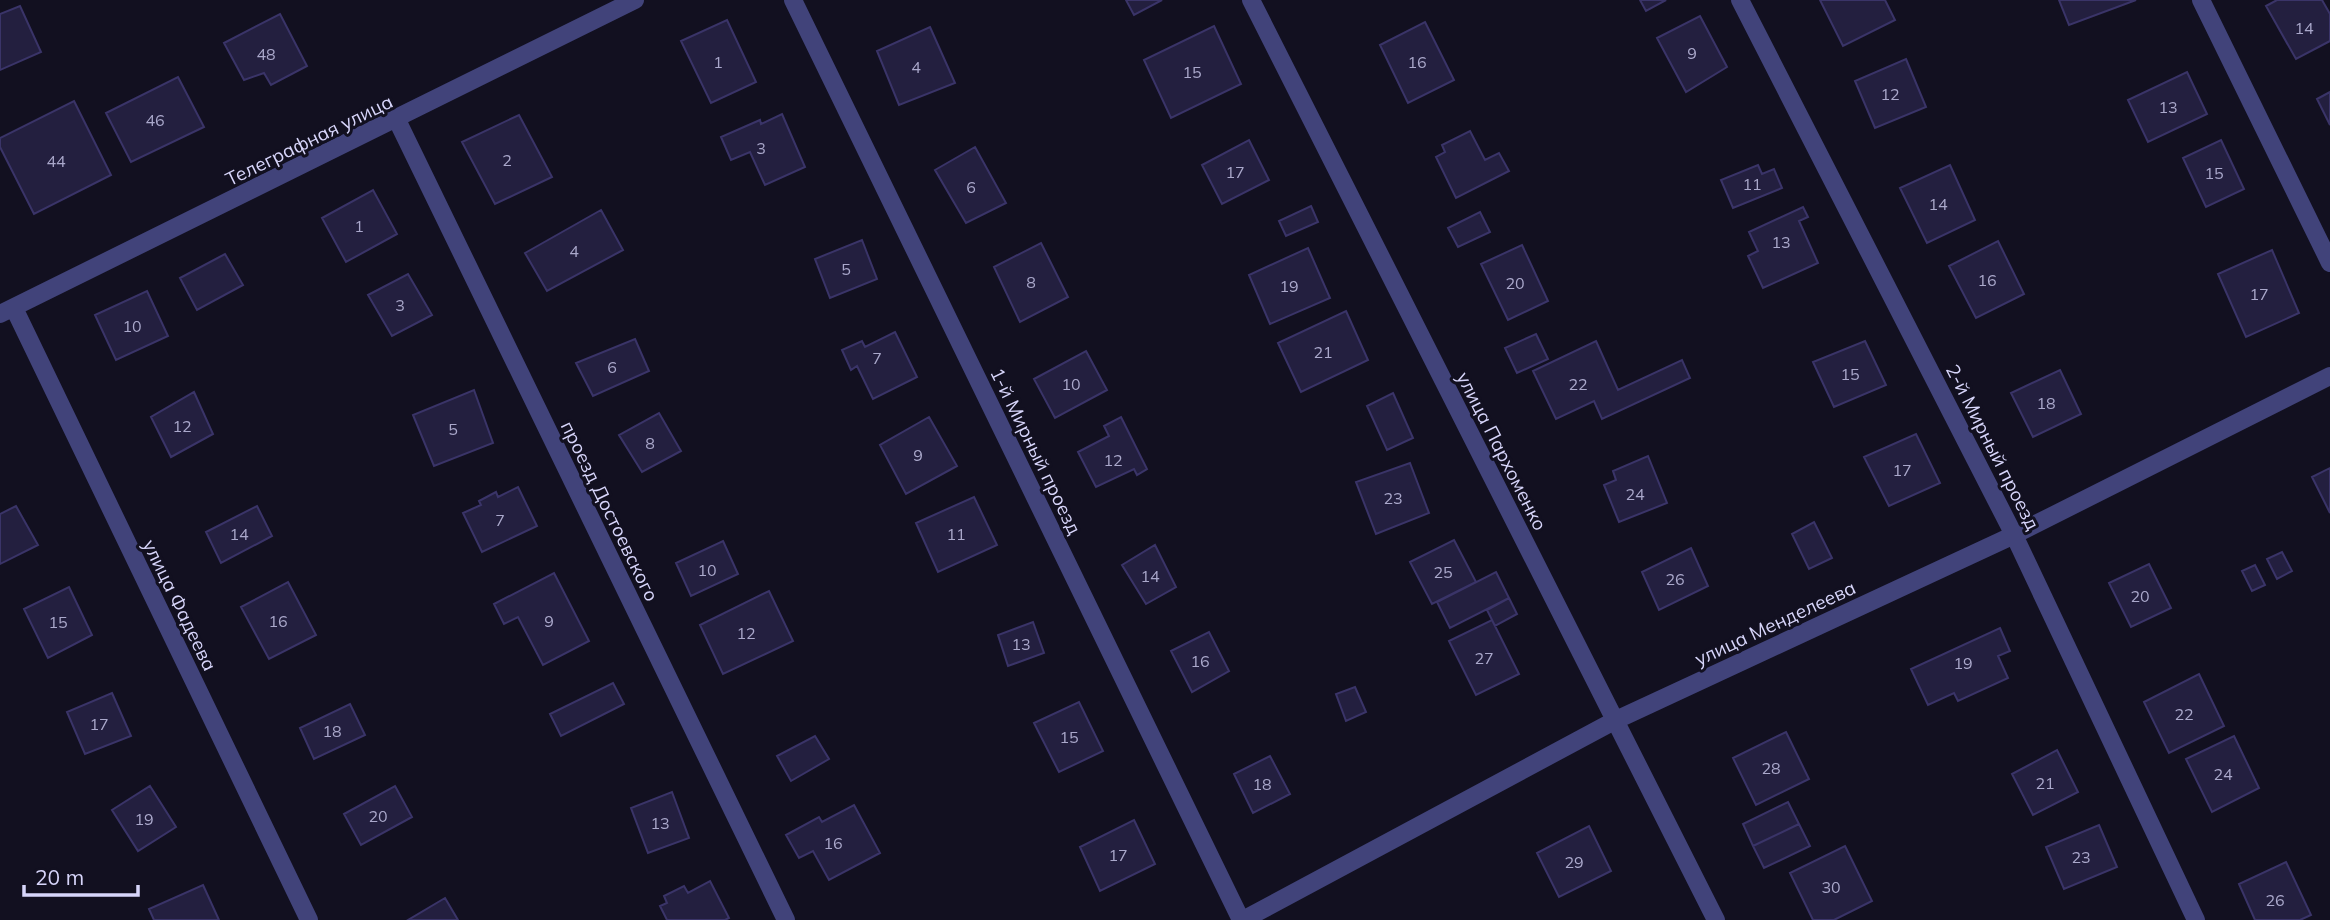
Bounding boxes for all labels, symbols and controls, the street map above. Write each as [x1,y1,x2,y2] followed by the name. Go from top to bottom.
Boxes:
[2294,18,2314,38] house number: 14
[1687,43,1697,63] house number: 9
[256,44,276,64] house number: 48
[713,52,723,72] house number: 1
[1407,52,1427,72] house number: 16
[911,57,921,77] house number: 4
[1182,62,1202,82] house number: 15
[1880,84,1900,104] house number: 12
[221,89,397,191] street label: Телеграфная улица
[2158,97,2178,117] house number: 13
[145,110,165,130] house number: 46
[756,138,766,158] house number: 3
[502,150,512,170] house number: 2
[46,151,66,171] house number: 44
[1225,162,1245,182] house number: 17
[2204,163,2224,183] house number: 15
[1742,174,1762,194] house number: 11
[966,177,976,197] house number: 6
[1928,194,1948,214] house number: 14
[354,216,364,236] house number: 1
[1771,232,1791,252] house number: 13
[569,241,579,261] house number: 4
[841,259,851,279] house number: 5
[1977,270,1997,290] house number: 16
[1026,272,1036,292] house number: 8
[1505,273,1525,293] house number: 20
[1279,276,1299,296] house number: 19
[2249,284,2269,304] house number: 17
[395,295,405,315] house number: 3
[122,316,142,336] house number: 10
[1313,342,1333,362] house number: 21
[872,348,882,368] house number: 7
[607,357,617,377] house number: 6
[1941,360,2045,534] street label: 2-й Мирный проезд
[985,364,1087,539] street label: 1-й Мирный проезд
[1840,364,1860,384] house number: 15
[1452,368,1552,534] street label: улица Пархоменко
[1061,374,1081,394] house number: 10
[1568,374,1588,394] house number: 22
[2036,393,2056,413] house number: 18
[172,416,192,436] house number: 12
[556,417,664,605] street label: проезд Достоевского
[448,419,458,439] house number: 5
[645,433,655,453] house number: 8
[913,445,923,465] house number: 9
[1103,450,1123,470] house number: 12
[1892,460,1912,480] house number: 17
[1625,484,1645,504] house number: 24
[1383,488,1403,508] house number: 23
[495,510,505,530] house number: 7
[229,524,249,544] house number: 14
[946,524,966,544] house number: 11
[138,535,222,675] street label: улица Фадеева
[697,560,717,580] house number: 10
[1433,562,1453,582] house number: 25
[1140,566,1160,586] house number: 14
[1665,569,1685,589] house number: 26
[1691,575,1859,671] street label: улица Менделеева
[2130,586,2150,606] house number: 20
[268,611,288,631] house number: 16
[544,611,554,631] house number: 9
[48,612,68,632] house number: 15
[736,623,756,643] house number: 12
[1011,634,1031,654] house number: 13
[1474,648,1494,668] house number: 27
[1190,651,1210,671] house number: 16
[1953,653,1973,673] house number: 19
[2174,704,2194,724] house number: 22
[89,714,109,734] house number: 17
[322,721,342,741] house number: 18
[1059,727,1079,747] house number: 15
[1761,758,1781,778] house number: 28
[2213,764,2233,784] house number: 24
[2035,773,2055,793] house number: 21
[1252,774,1272,794] house number: 18
[368,806,388,826] house number: 20
[134,809,154,829] house number: 19
[650,813,670,833] house number: 13
[823,833,843,853] house number: 16
[1108,845,1128,865] house number: 17
[2071,847,2091,867] house number: 23
[1564,852,1584,872] house number: 29
[24,853,138,897] scale bar
[35,864,84,890] text: 20 m
[1821,877,1841,897] house number: 30
[2265,890,2285,910] house number: 26

